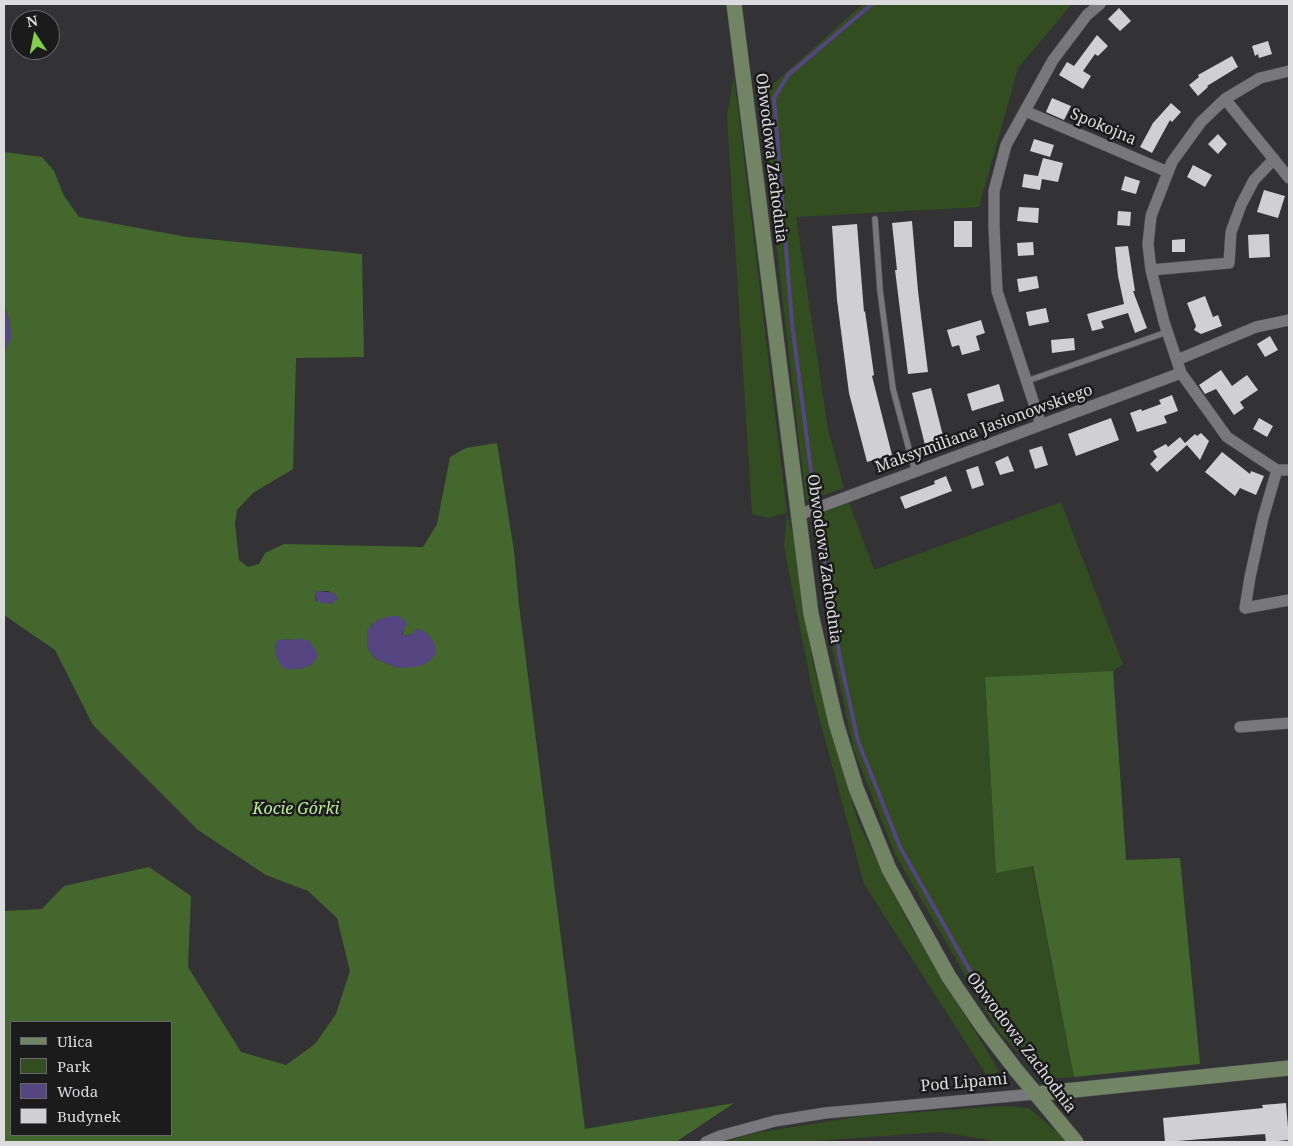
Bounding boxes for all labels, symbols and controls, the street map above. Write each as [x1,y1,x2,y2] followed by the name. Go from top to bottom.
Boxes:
[10,10,60,60] north arrow
[25,10,39,31] text: N
[751,72,791,244] street label: Obwodowa Zachodnia
[1067,104,1139,150] street label: Spokojna
[873,381,1095,477] street label: Maksymiliana Jasionowskiego
[803,473,845,645] street label: Obwodowa Zachodnia
[253,799,339,819] park label: Kocie Górki
[962,969,1080,1117] street label: Obwodowa Zachodnia
[10,1021,172,1136] legend
[57,1031,93,1051] text: Ulica
[57,1056,90,1076] text: Park
[920,1070,1008,1096] street label: Pod Lipami
[57,1081,98,1101] text: Woda
[57,1106,121,1126] text: Budynek

